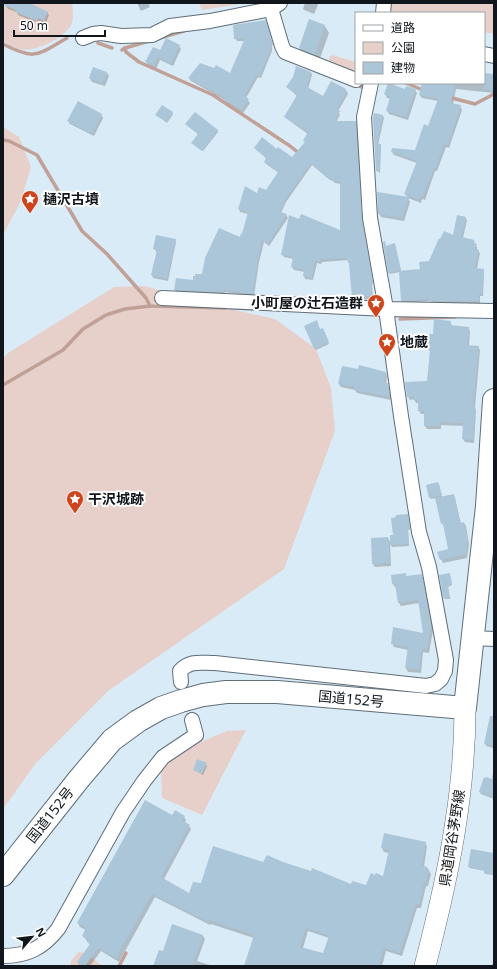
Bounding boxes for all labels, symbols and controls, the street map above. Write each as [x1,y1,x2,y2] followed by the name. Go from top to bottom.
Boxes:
[14,12,105,38] scale bar
[355,12,485,84] legend
[20,17,48,34] text: 50 m
[391,19,415,36] text: 道路
[391,39,415,56] text: 公園
[391,59,415,76] text: 建物
[20,189,40,214] place icon: 樋沢古墳
[43,189,99,208] place label: 樋沢古墳
[251,293,363,312] place label: 小町屋の辻石造群
[366,293,386,318] place icon: 小町屋の辻石造群
[377,332,397,357] place icon: 地蔵
[400,332,428,351] place label: 地蔵
[65,489,85,514] place icon: 干沢城跡
[88,489,144,508] place label: 干沢城跡
[317,686,385,711] street label: 国道152号
[22,783,77,847] street label: 国道152号
[434,788,469,888] street label: 県道岡谷茅野線
[12,917,52,957] north arrow
[33,925,50,940] text: N

